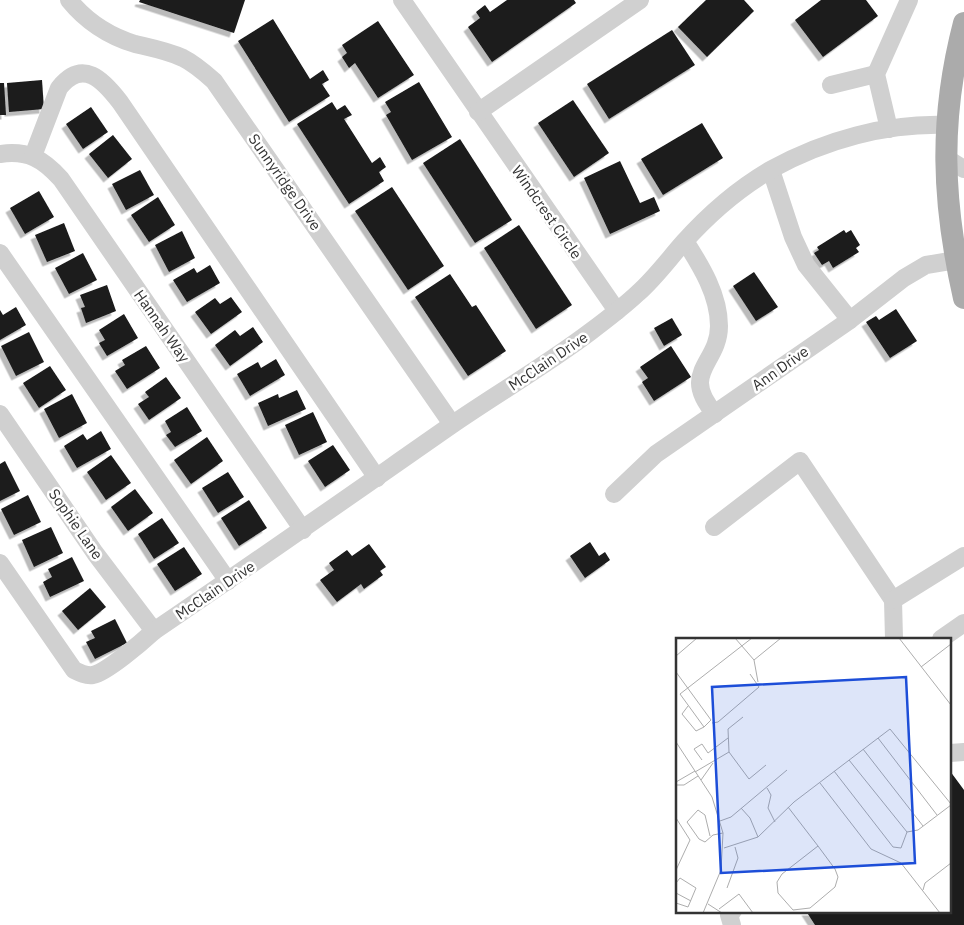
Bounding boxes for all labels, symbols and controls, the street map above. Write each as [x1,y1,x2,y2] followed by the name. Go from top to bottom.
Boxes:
[245,130,325,234] street label: Sunnyridge Drive
[508,162,586,262] street label: Windcrest Circle
[130,286,194,366] street label: Hannah Way
[505,327,591,395] street label: McClain Drive
[748,342,812,394] street label: Ann Drive
[45,485,107,563] street label: Sophie Lane
[172,556,258,624] street label: McClain Drive
[676,638,952,912] inset map

